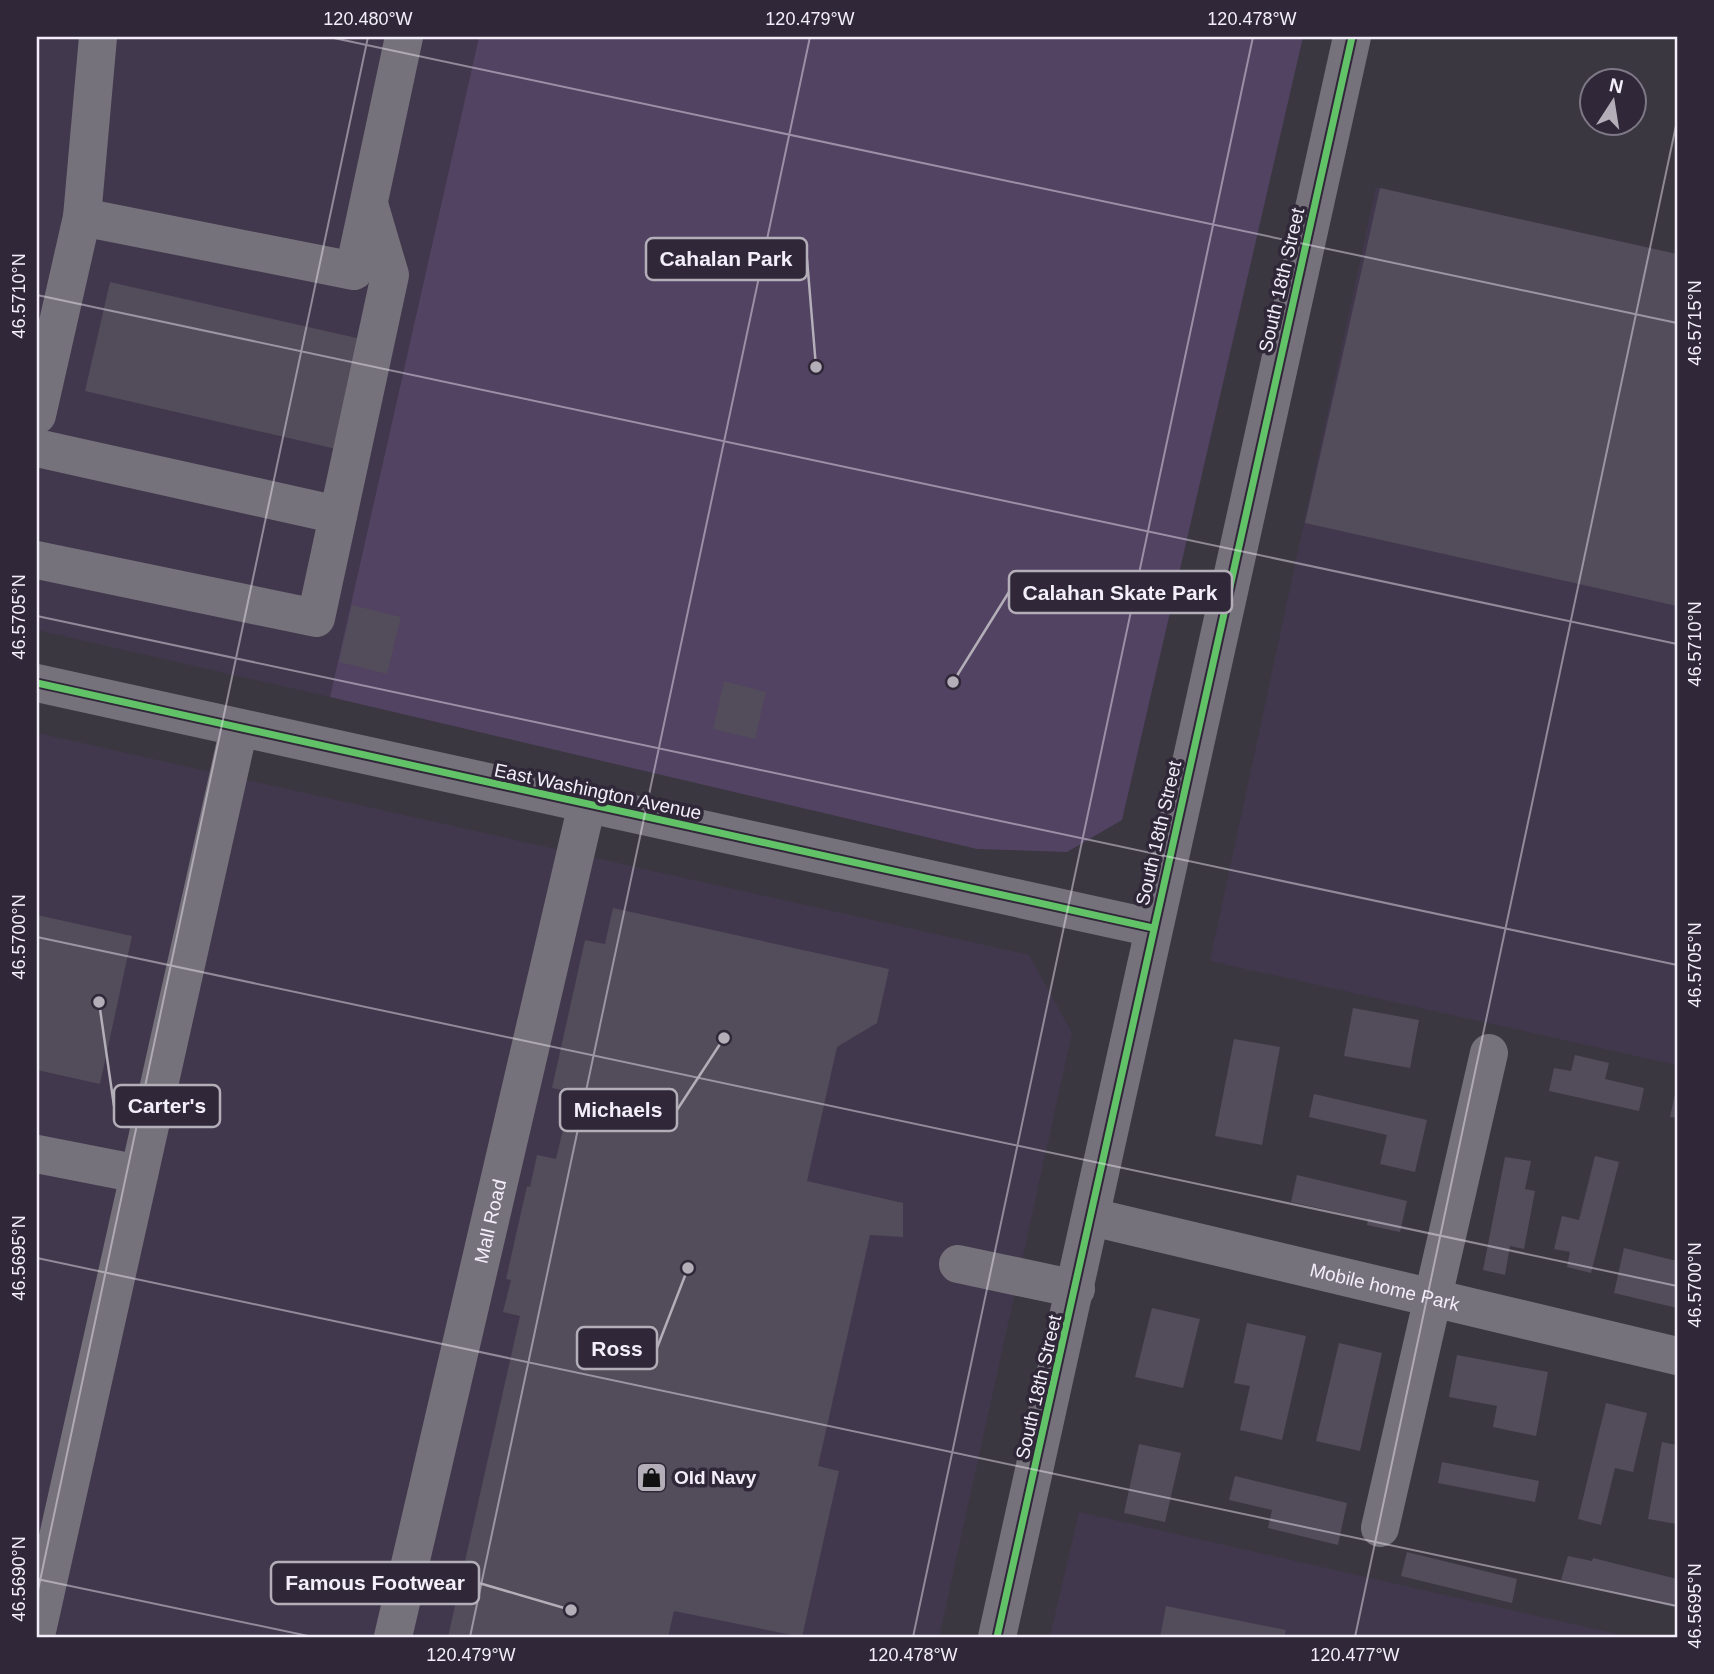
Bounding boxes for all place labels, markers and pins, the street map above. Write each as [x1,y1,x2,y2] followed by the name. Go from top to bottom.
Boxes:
[646,238,807,280] callout: Cahalan Park
[1009,571,1232,613] callout: Calahan Skate Park
[114,1085,220,1127] callout: Carter's
[560,1089,677,1131] callout: Michaels
[577,1327,657,1369] callout: Ross
[634,1460,668,1494] shop icon: Old Navy
[674,1467,757,1488] place label: Old Navy
[271,1562,479,1604] callout: Famous Footwear

